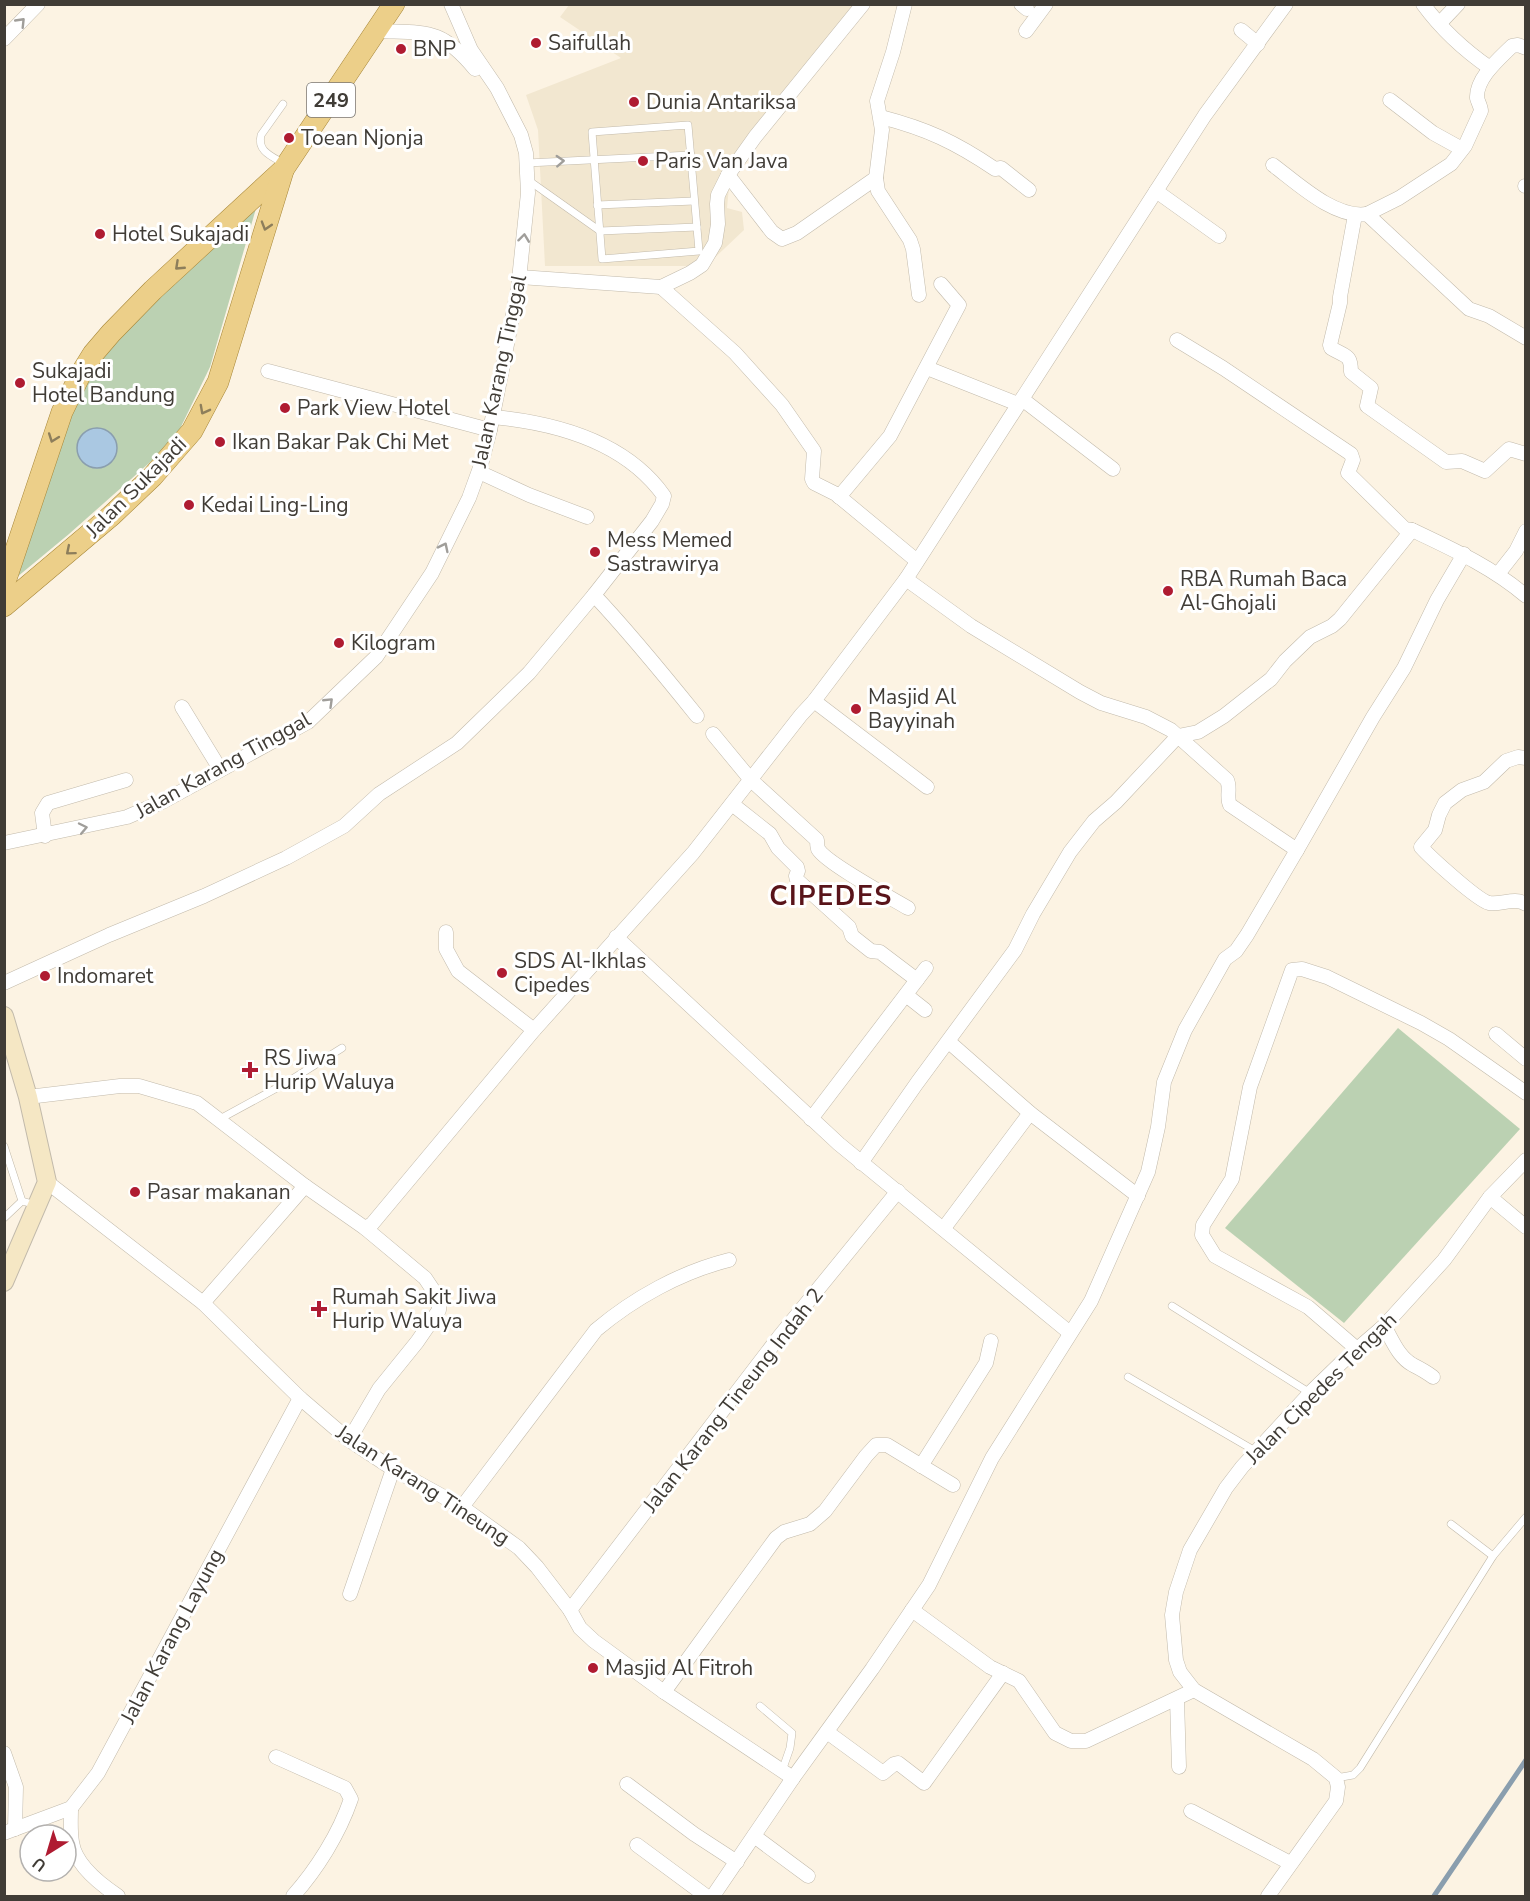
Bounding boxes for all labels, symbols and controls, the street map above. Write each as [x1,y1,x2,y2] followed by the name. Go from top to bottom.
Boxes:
[14,18,25,29] one-way arrow
[548,29,631,57] place label: Saifullah
[413,35,456,63] place label: BNP
[529,36,543,50] marker: Saifullah
[394,42,408,56] marker: BNP
[307,83,355,117] road number: 249
[646,88,796,116] place label: Dunia Antariksa
[627,95,641,109] marker: Dunia Antariksa
[301,124,424,152] place label: Toean Njonja
[282,131,296,145] marker: Toean Njonja
[655,147,788,175] place label: Paris Van Java
[636,154,650,168] marker: Paris Van Java
[556,155,565,168] one-way arrow
[112,220,249,248] place label: Hotel Sukajadi
[261,220,273,231] one-way arrow
[93,227,107,241] marker: Hotel Sukajadi
[517,234,530,243] one-way arrow
[175,259,185,270] one-way arrow
[465,271,533,471] street label: Jalan Karang Tinggal
[32,357,175,409] place label: Sukajadi Hotel Bandung
[13,376,27,390] marker: Sukajadi Hotel Bandung
[297,394,451,422] place label: Park View Hotel
[278,401,292,415] marker: Park View Hotel
[200,404,211,414] one-way arrow
[232,428,449,456] place label: Ikan Bakar Pak Chi Met
[79,430,193,544] street label: Jalan Sukajadi
[48,432,60,443] one-way arrow
[213,435,227,449] marker: Ikan Bakar Pak Chi Met
[201,491,349,519] place label: Kedai Ling-Ling
[182,498,196,512] marker: Kedai Ling-Ling
[607,526,732,578] place label: Mess Memed Sastrawirya
[66,543,77,554] one-way arrow
[437,543,449,554] one-way arrow
[588,545,602,559] marker: Mess Memed Sastrawirya
[1180,565,1347,617] place label: RBA Rumah Baca Al-Ghojali
[1161,584,1175,598] marker: RBA Rumah Baca Al-Ghojali
[351,629,436,657] place label: Kilogram
[332,636,346,650] marker: Kilogram
[868,683,957,735] place label: Masjid Al Bayyinah
[322,698,332,709] one-way arrow
[849,702,863,716] marker: Masjid Al Bayyinah
[129,705,316,825] street label: Jalan Karang Tinggal
[77,822,87,835] one-way arrow
[769,878,893,915] district label: CIPEDES
[514,947,646,999] place label: SDS Al-Ikhlas Cipedes
[57,962,154,990] place label: Indomaret
[495,966,509,980] marker: SDS Al-Ikhlas Cipedes
[38,969,52,983] marker: Indomaret
[264,1044,395,1096] place label: RS Jiwa Hurip Waluya
[241,1061,259,1079] marker: RS Jiwa Hurip Waluya
[147,1178,291,1206] place label: Pasar makanan
[128,1185,142,1199] marker: Pasar makanan
[636,1282,830,1519] street label: Jalan Karang Tineung Indah 2
[332,1283,497,1335] place label: Rumah Sakit Jiwa Hurip Waluya
[310,1300,328,1318] marker: Rumah Sakit Jiwa Hurip Waluya
[1238,1306,1403,1471] street label: Jalan Cipedes Tengah
[330,1418,515,1552] street label: Jalan Karang Tineung
[114,1544,230,1729] street label: Jalan Karang Layung
[605,1654,753,1682] place label: Masjid Al Fitroh
[586,1661,600,1675] marker: Masjid Al Fitroh
[18,1823,78,1883] north arrow
[28,1852,51,1877] text: U

